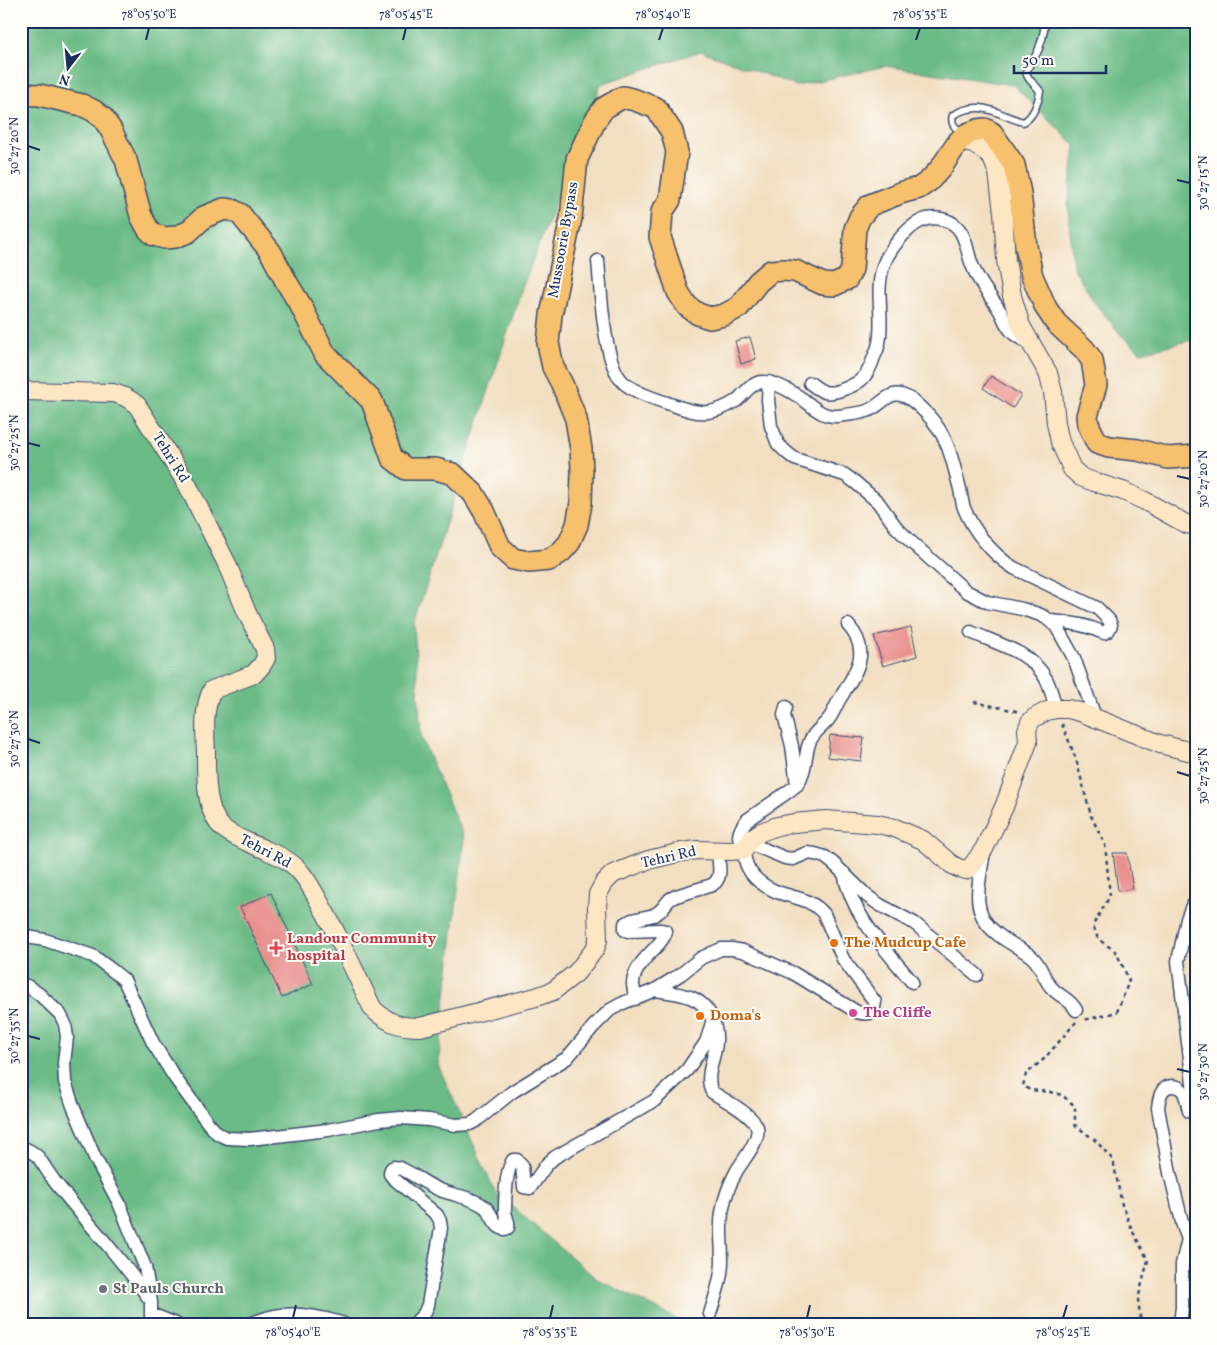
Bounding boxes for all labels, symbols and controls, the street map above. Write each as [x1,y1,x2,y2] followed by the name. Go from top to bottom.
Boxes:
[122,7,176,23] text: 78°05'50"E
[379,7,433,23] text: 78°05'45"E
[635,7,691,23] text: 78°05'40"E
[893,7,947,23] text: 78°05'35"E
[42,42,92,92] north arrow
[1014,42,1107,74] scale bar
[1022,51,1054,72] text: 50 m
[57,69,72,90] text: N
[7,117,23,175] text: 30°27'20"N
[1196,155,1212,211] text: 30°27'15"N
[543,180,585,300] street label: Mussoorie Bypass
[7,415,23,471] text: 30°27'25"N
[146,429,194,487] street label: Tehri Rd
[1196,450,1212,508] text: 30°27'20"N
[7,710,23,768] text: 30°27'30"N
[1196,748,1212,804] text: 30°27'25"N
[235,830,295,874] street label: Tehri Rd
[639,841,699,875] street label: Tehri Rd
[287,929,437,967] place label: Landour Community hospital
[844,933,967,954] place label: The Mudcup Cafe
[828,937,840,949] marker: The Mudcup Cafe
[269,941,283,955] marker: Landour Community hospital
[863,1003,932,1024] place label: The Cliffe
[710,1006,761,1027] place label: Doma's
[847,1007,859,1019] marker: The Cliffe
[7,1008,23,1064] text: 30°27'35"N
[694,1010,706,1022] marker: Doma's
[1196,1043,1212,1101] text: 30°27'30"N
[113,1279,224,1300] place label: St Pauls Church
[97,1283,109,1295] marker: St Pauls Church
[265,1325,321,1341] text: 78°05'40"E
[523,1325,577,1341] text: 78°05'35"E
[779,1325,835,1341] text: 78°05'30"E
[1036,1325,1090,1341] text: 78°05'25"E

